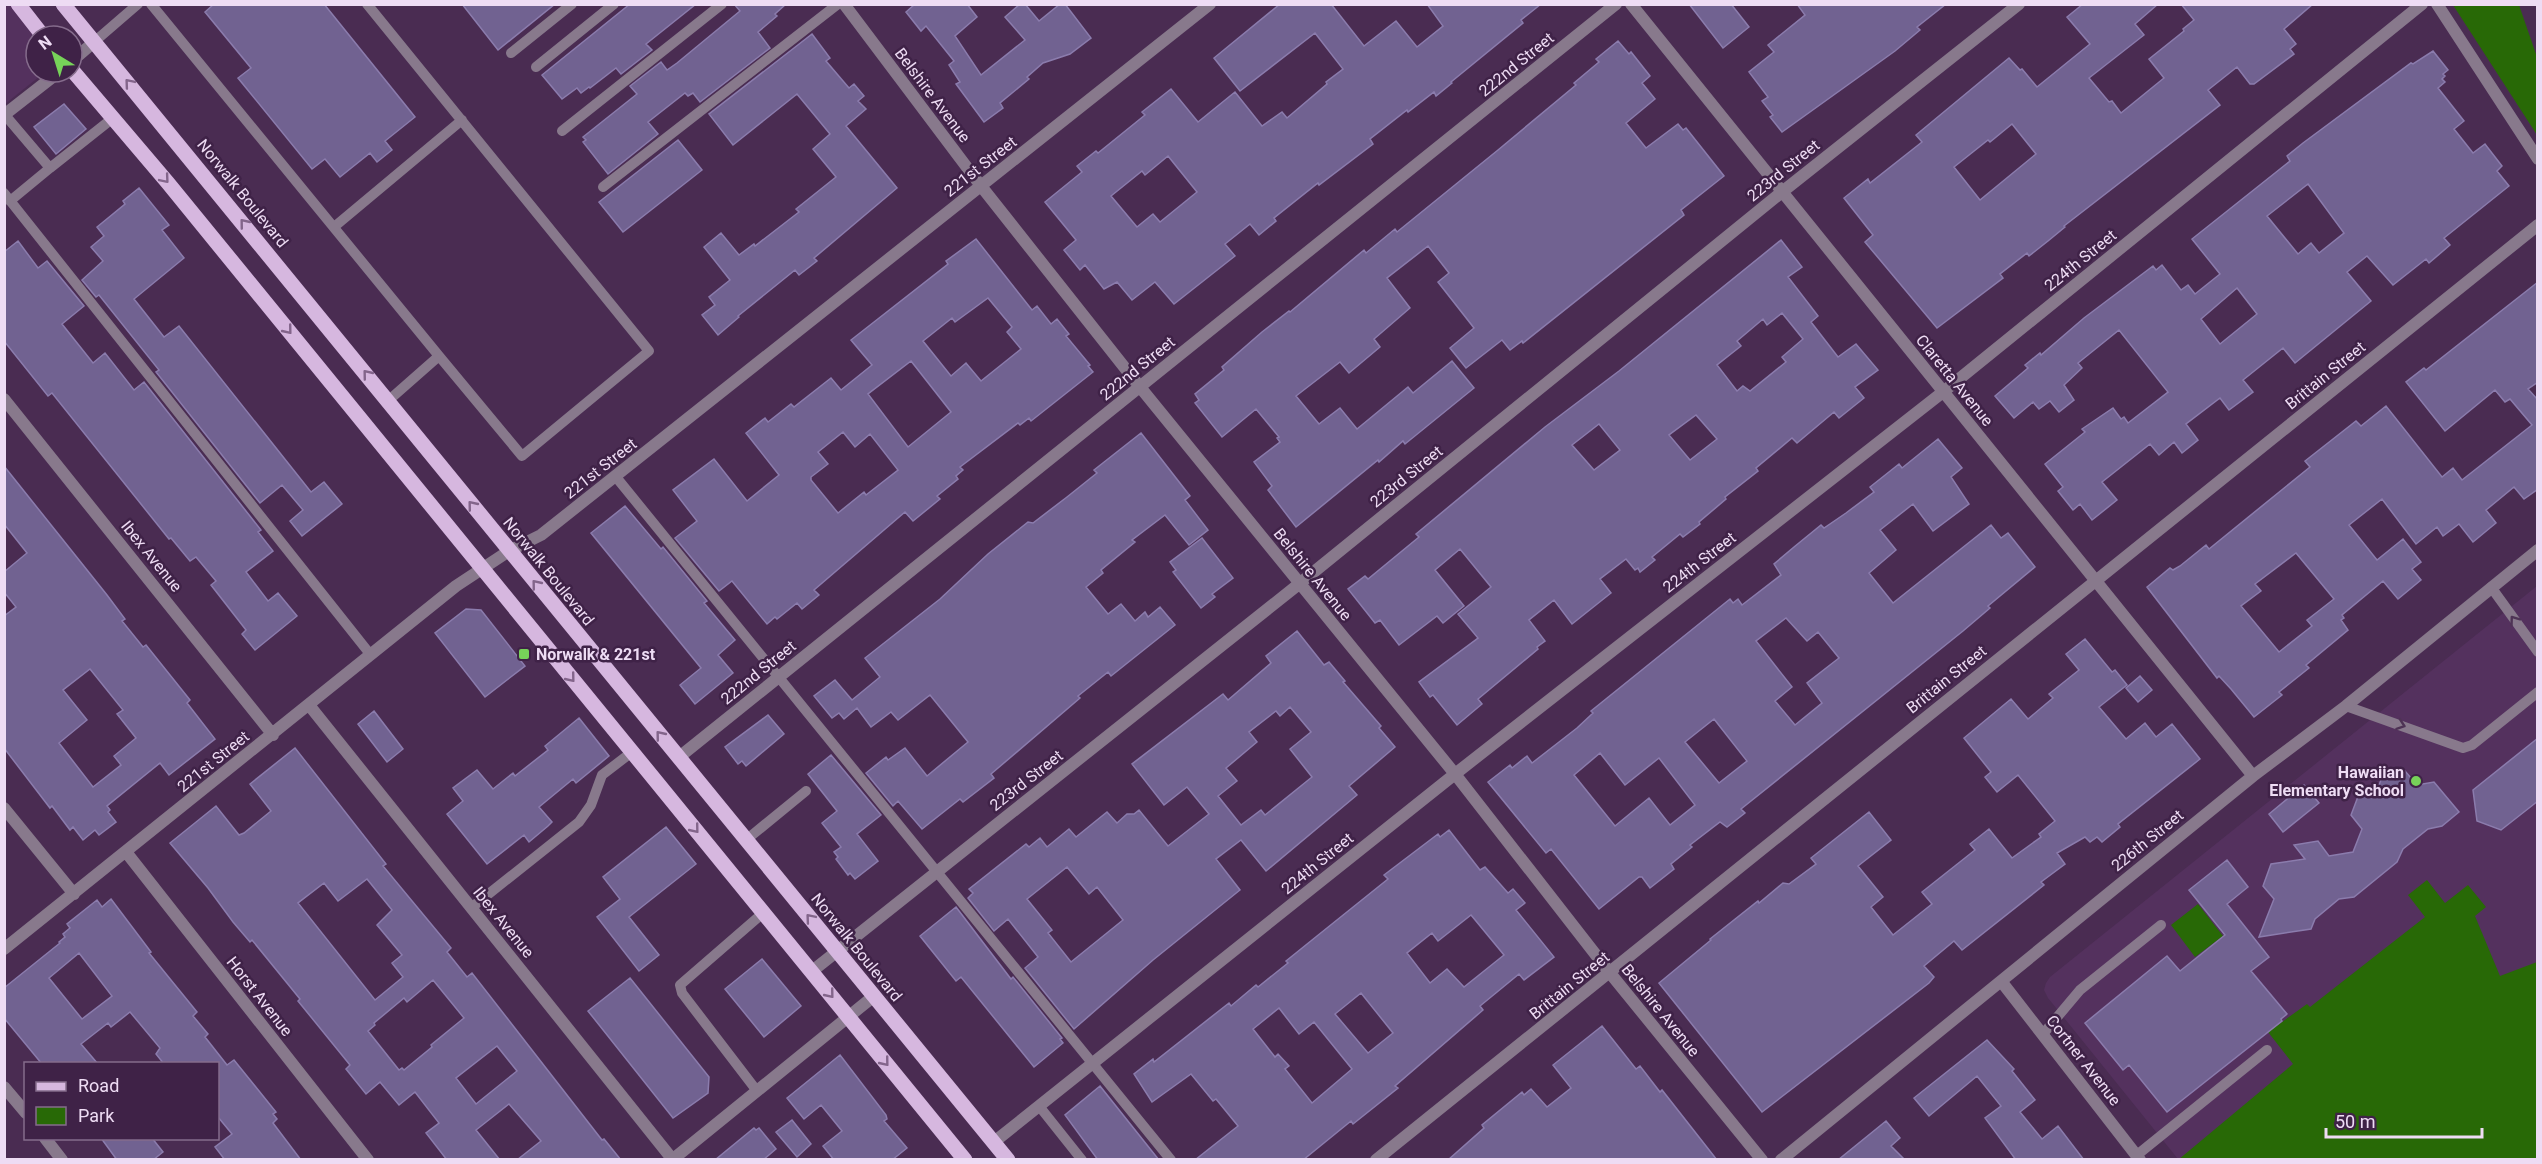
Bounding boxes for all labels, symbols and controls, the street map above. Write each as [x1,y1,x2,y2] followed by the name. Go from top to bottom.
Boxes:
[24,24,84,84] north arrow
[1475,28,1558,100] street label: 222nd Street
[35,32,55,54] text: N
[891,44,974,146] street label: Belshire Avenue
[125,79,136,90] one-way arrow
[940,132,1020,201] street label: 221st Street
[193,135,292,251] street label: Norwalk Boulevard
[1743,135,1823,205] street label: 223rd Street
[158,172,169,183] one-way arrow
[241,219,252,230] one-way arrow
[2040,226,2120,295] street label: 224th Street
[281,323,292,334] one-way arrow
[1912,331,1997,430] street label: Claretta Avenue
[1096,332,1179,404] street label: 222nd Street
[2282,337,2369,413] street label: Brittain Street
[364,370,375,381] one-way arrow
[560,434,640,503] street label: 221st Street
[1366,441,1446,511] street label: 223rd Street
[468,501,479,512] one-way arrow
[499,513,598,629] street label: Norwalk Boulevard
[117,517,186,596] street label: Ibex Avenue
[1270,524,1356,624] street label: Belshire Avenue
[1659,528,1740,597] street label: 224th Street
[532,580,543,591] one-way arrow
[2510,615,2521,626] one-way arrow
[717,636,800,708] street label: 222nd Street
[1903,641,1990,717] street label: Brittain Street
[536,645,656,664] place label: Norwalk & 221st
[517,647,531,661] marker: Norwalk & 221st
[564,671,575,682] one-way arrow
[2395,718,2406,731] one-way arrow
[174,727,253,796] street label: 221st Street
[656,731,667,742] one-way arrow
[986,746,1067,815] street label: 223rd Street
[2269,763,2404,800] place label: Hawaiian Elementary School
[2409,774,2423,788] marker: Hawaiian Elementary School
[2107,806,2187,875] street label: 226th Street
[687,822,698,833] one-way arrow
[1277,829,1357,898] street label: 224th Street
[469,883,538,962] street label: Ibex Avenue
[807,889,906,1005] street label: Norwalk Boulevard
[806,914,817,925] one-way arrow
[1526,947,1613,1023] street label: Brittain Street
[223,953,297,1040] street label: Horst Avenue
[1618,960,1704,1060] street label: Belshire Avenue
[822,987,833,998] one-way arrow
[2042,1011,2125,1109] street label: Cortner Avenue
[878,1055,889,1066] one-way arrow
[24,1062,219,1140] legend
[78,1075,119,1096] text: Road
[2326,1101,2482,1139] scale bar
[78,1105,115,1126] text: Park
[2335,1111,2375,1132] text: 50 m

